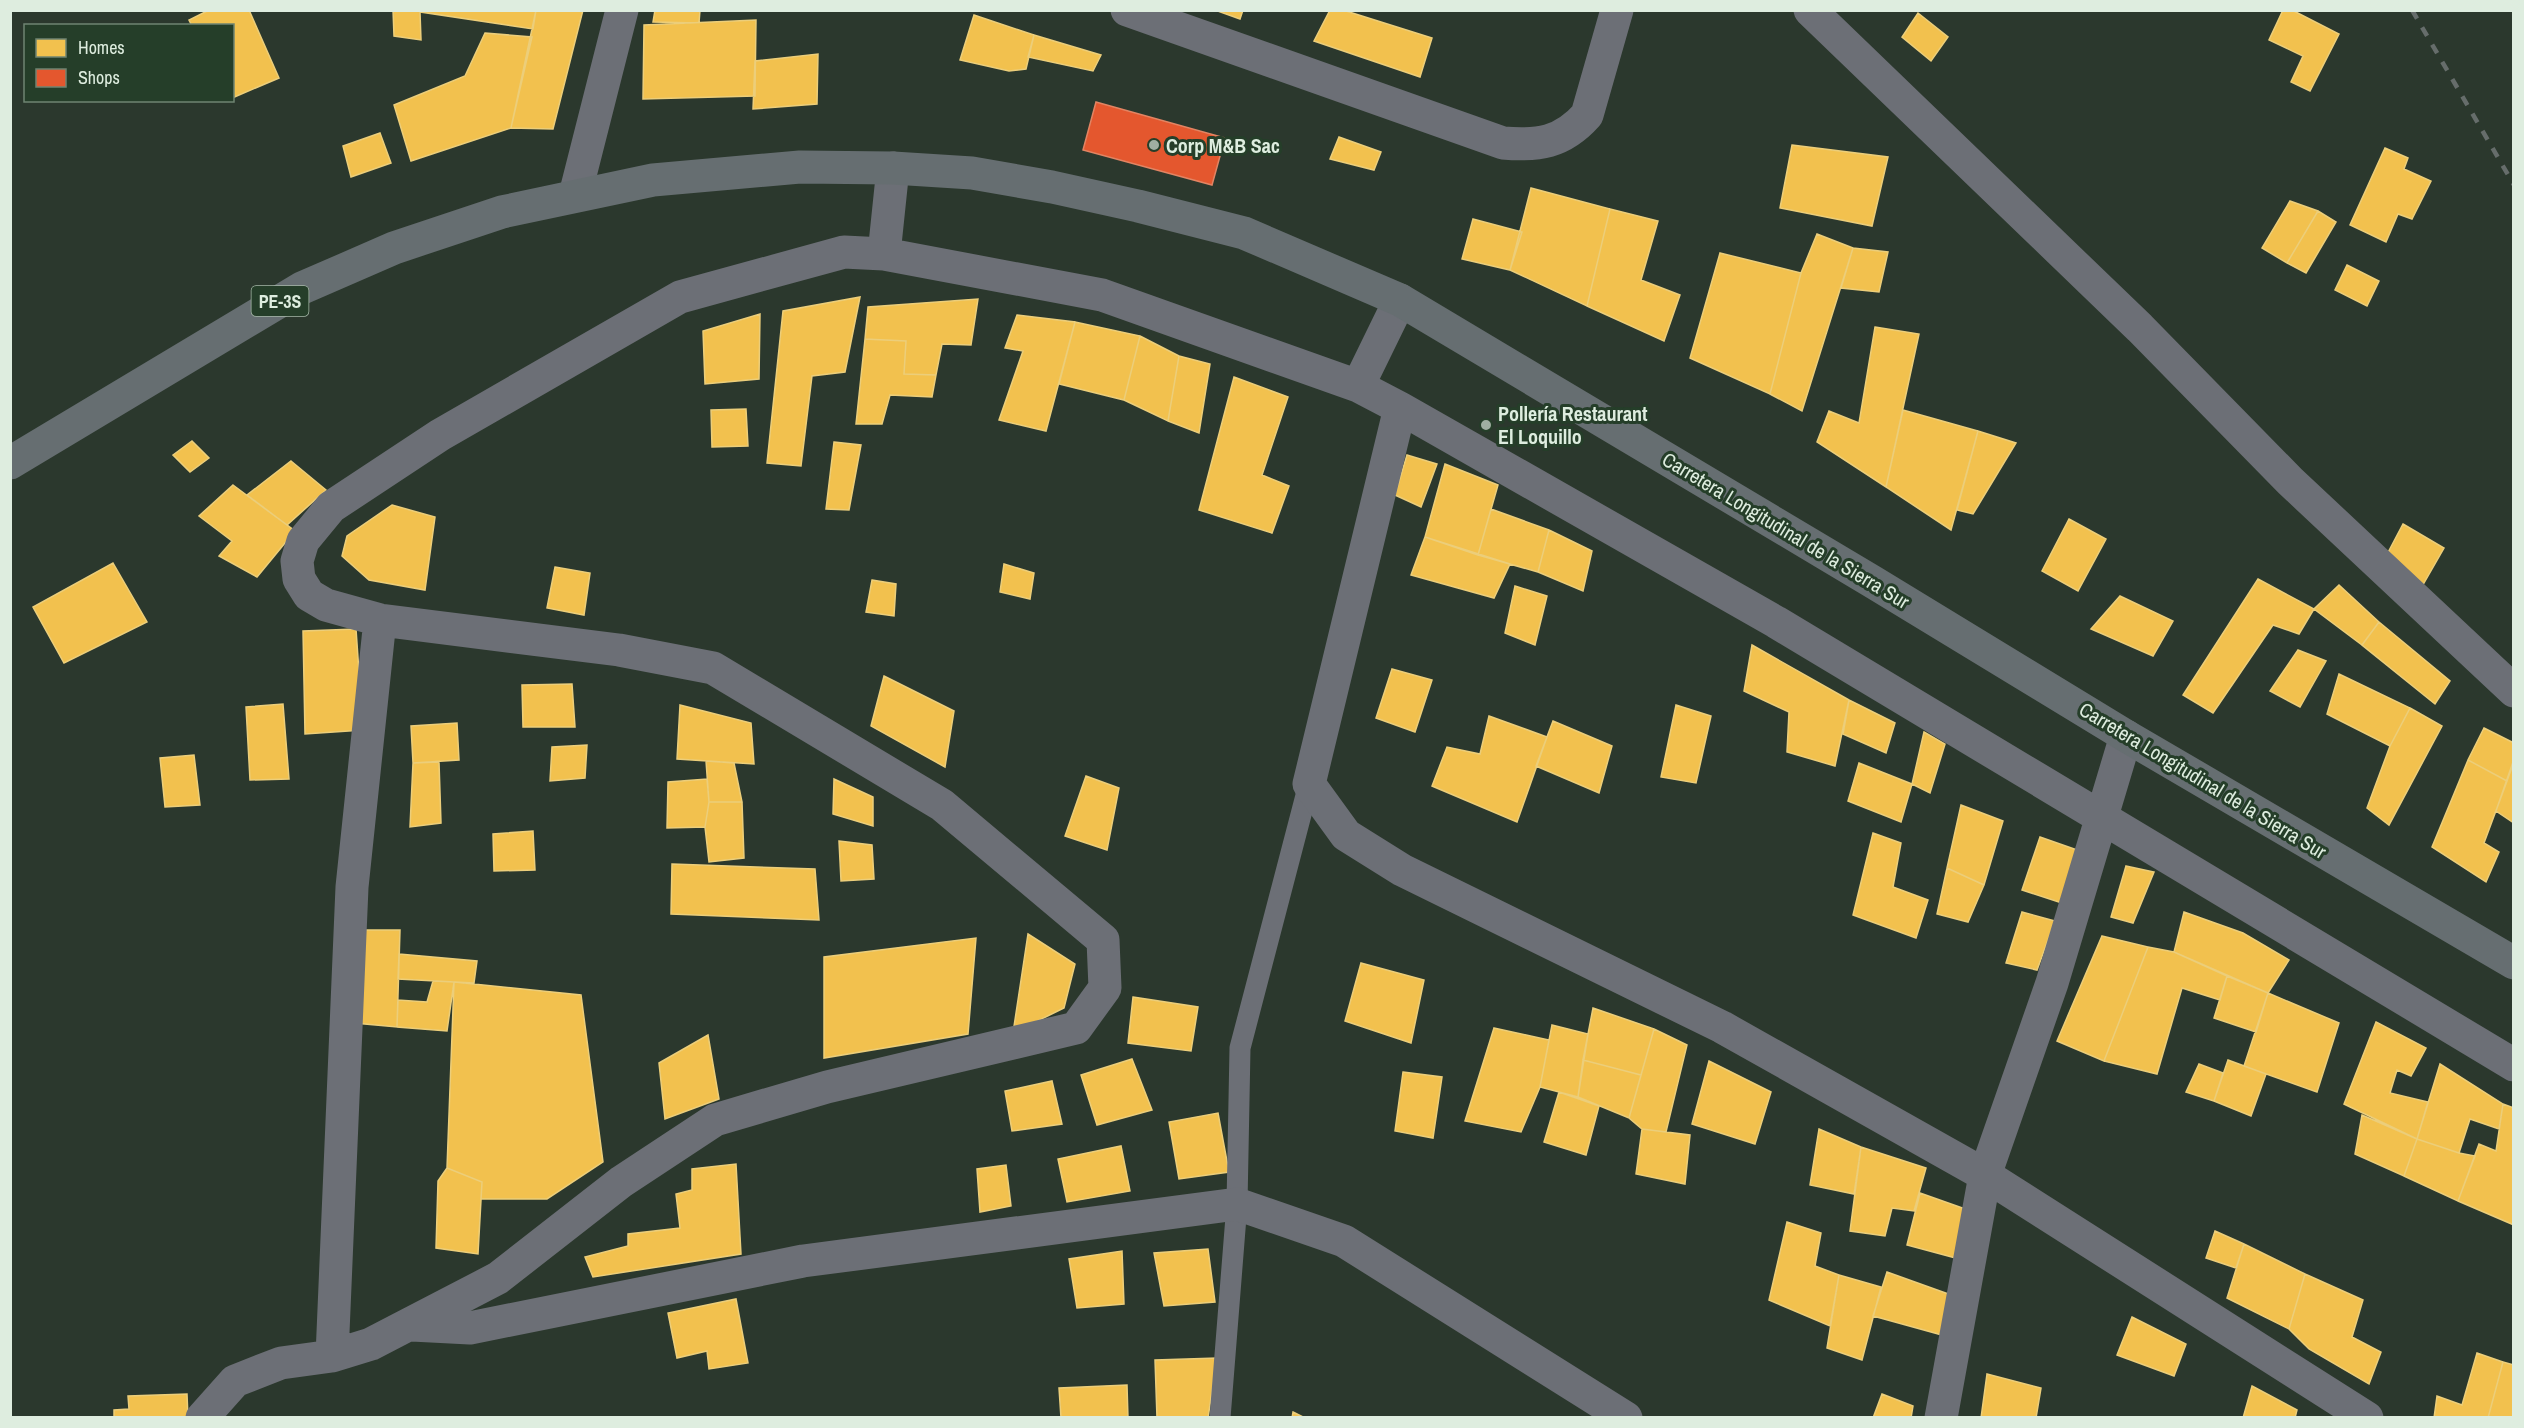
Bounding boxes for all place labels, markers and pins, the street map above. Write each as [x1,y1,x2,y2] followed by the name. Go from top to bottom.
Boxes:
[1166,132,1280,159] place label: Corp M&B Sac
[1147,138,1161,152] marker: Corp M&B Sac
[1498,400,1648,450] place label: Pollería Restaurant El Loquillo
[1479,418,1493,432] marker: Pollería Restaurant El Loquillo

